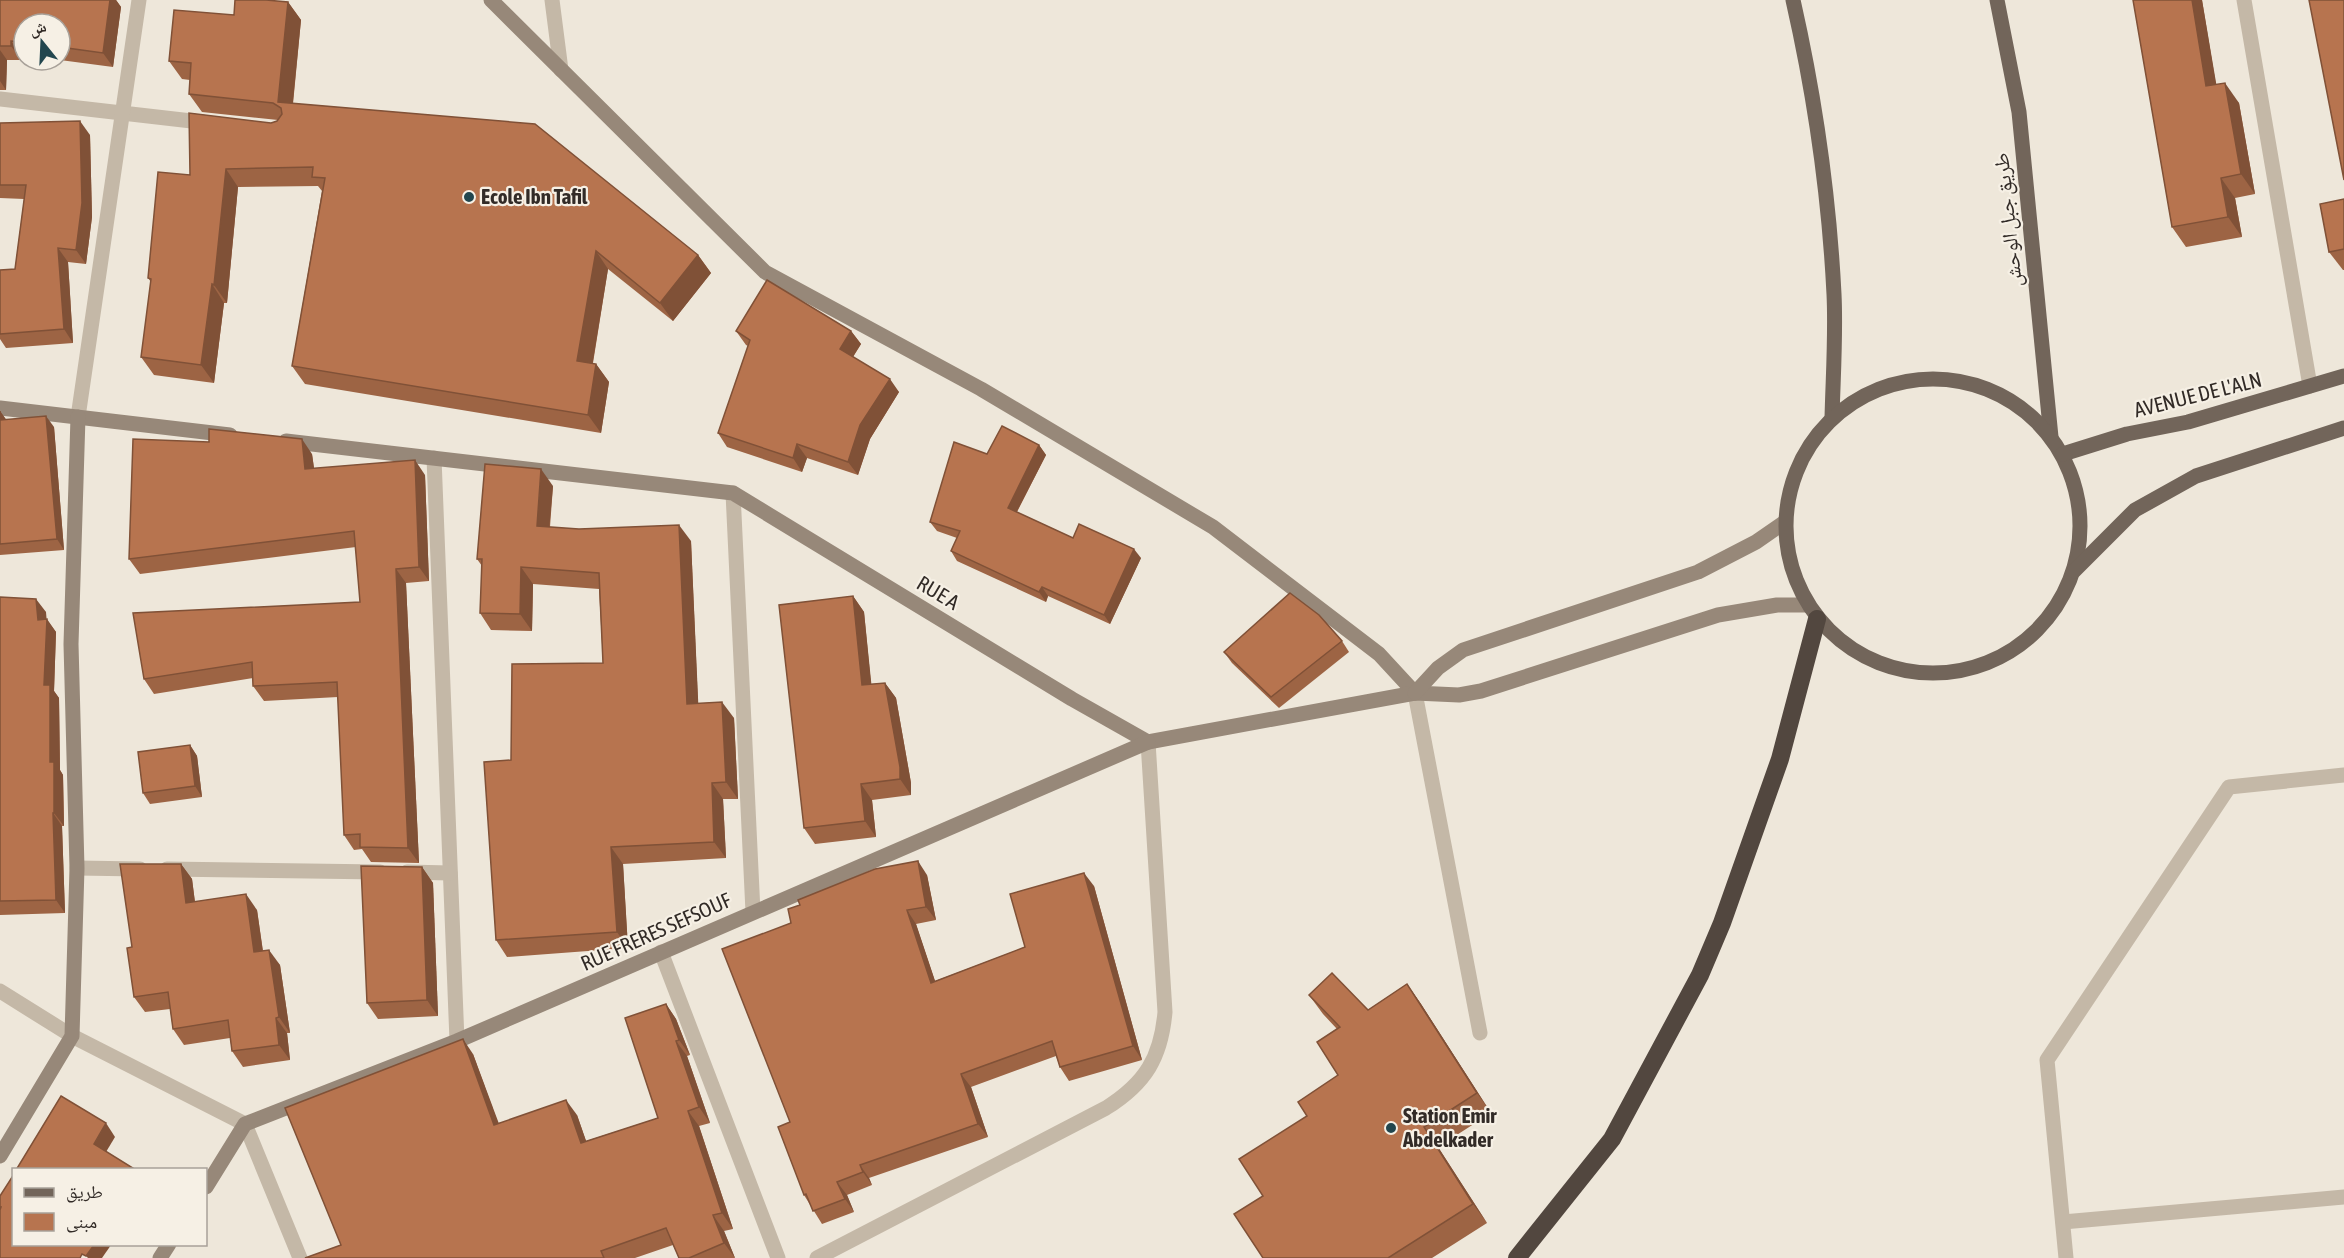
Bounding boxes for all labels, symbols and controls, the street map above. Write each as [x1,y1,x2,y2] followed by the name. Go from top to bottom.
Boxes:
[12,12,72,72] north arrow
[27,17,49,40] text: ش
[1988,152,2028,288] street label: طريق جبل الوحش
[481,184,588,208] place label: Ecole Ibn Tafil
[462,190,476,204] marker: Ecole Ibn Tafil
[2131,367,2264,421] street label: AVENUE DE L'ALN
[913,570,965,614] street label: RUE A
[577,887,735,975] street label: RUE FRERES SEFSOUF
[1402,1103,1497,1151] place label: Station Emir Abdelkader
[1384,1121,1398,1135] marker: Station Emir Abdelkader
[12,1168,207,1246] legend
[66,1181,103,1203] text: طريق
[66,1211,97,1233] text: مبنى

